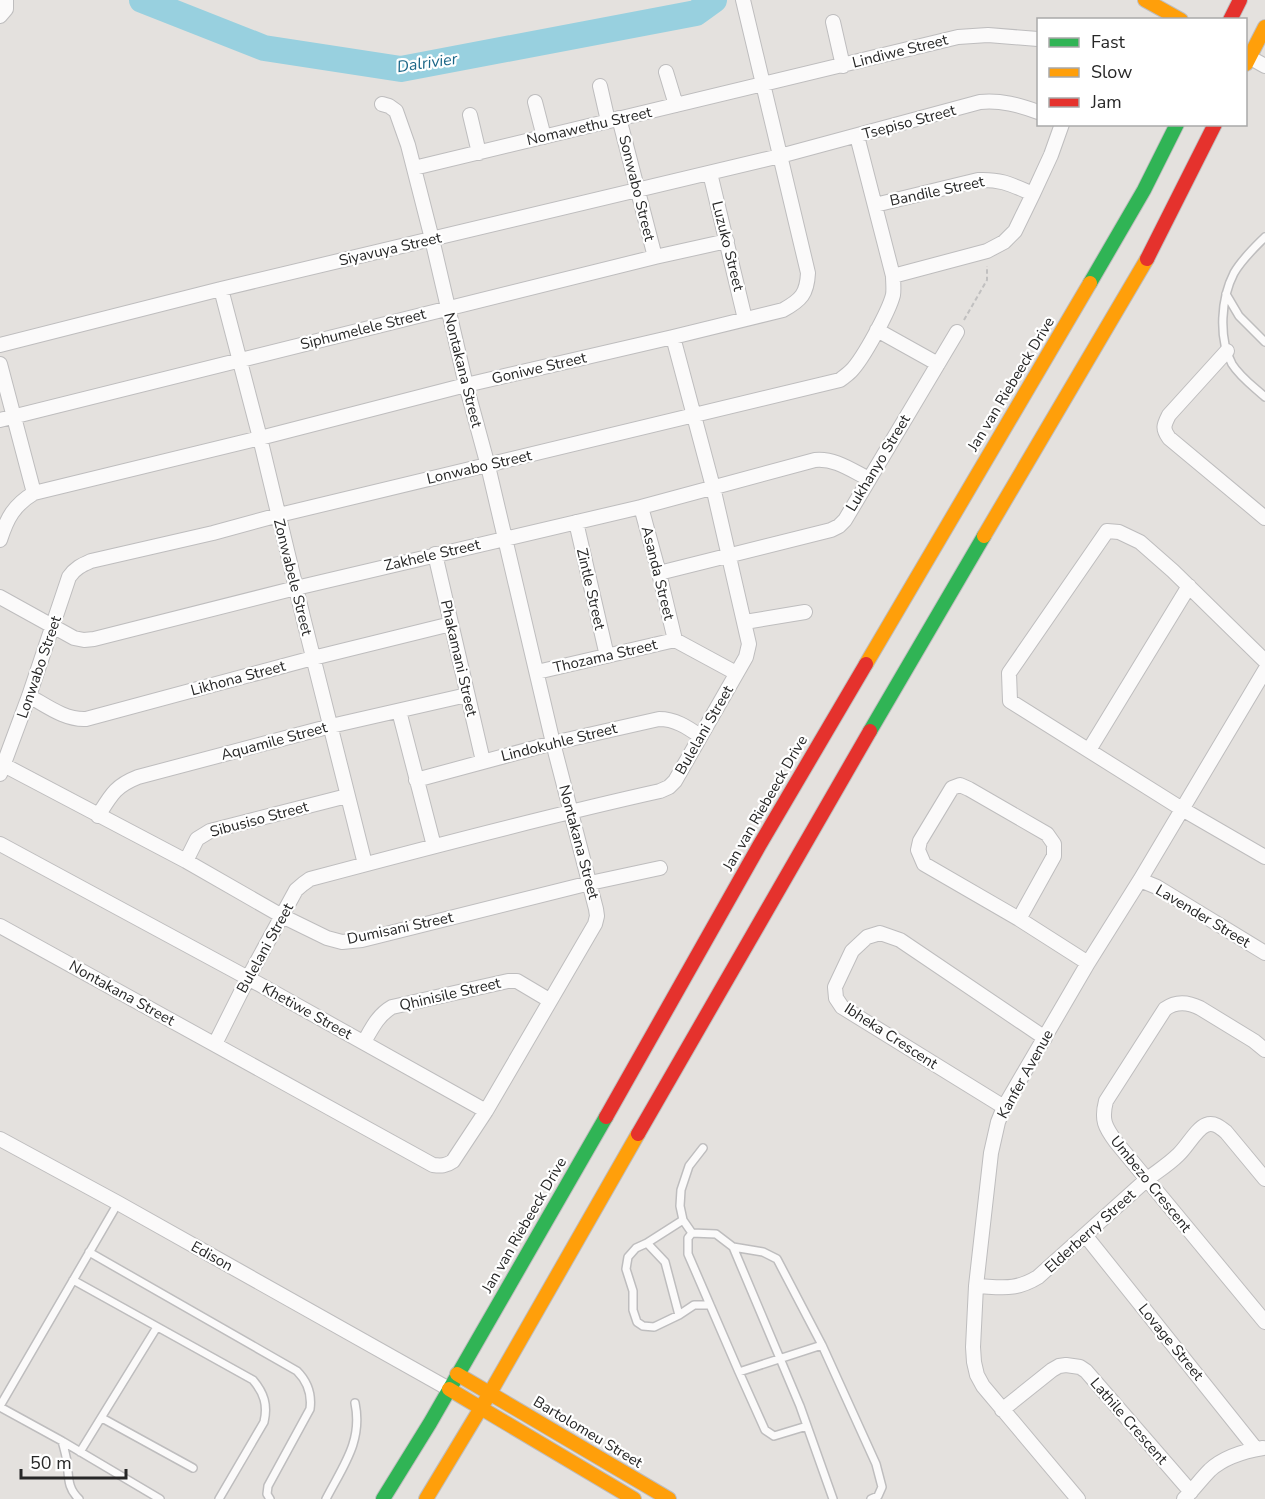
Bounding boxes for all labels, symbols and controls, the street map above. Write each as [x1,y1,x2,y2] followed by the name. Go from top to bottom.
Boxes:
[1037,18,1247,126] legend
[850,29,951,73] street label: Lindiwe Street
[1091,30,1126,54] text: Fast
[396,48,460,78] water label: Dalrivier
[1091,60,1132,84] text: Slow
[1090,90,1122,114] text: Jam
[860,100,959,144] street label: Tsepiso Street
[525,102,654,150] street label: Nomawethu Street
[614,133,660,244] street label: Sonwabo Street
[888,171,987,211] street label: Bandile Street
[707,199,749,294] street label: Luzuko Street
[337,227,444,271] street label: Siyavuya Street
[298,304,429,354] street label: Siphumelele Street
[439,310,487,430] street label: Nontakana Street
[962,313,1059,456] street label: Jan van Riebeeck Drive
[490,347,589,389] street label: Goniwe Street
[841,410,915,515] street label: Lukhanyo Street
[425,445,534,489] street label: Lonwabo Street
[269,517,317,638] street label: Zonwabele Street
[637,524,679,623] street label: Asanda Street
[382,534,483,576] street label: Zakhele Street
[572,546,610,633] street label: Zintle Street
[436,598,482,719] street label: Phakamani Street
[12,612,66,721] street label: Lonwabo Street
[551,634,660,678] street label: Thozama Street
[188,656,288,700] street label: Likhona Street
[670,681,738,778] street label: Bulelani Street
[219,717,330,765] street label: Aquamile Street
[499,718,620,766] street label: Lindokuhle Street
[718,732,812,875] street label: Jan van Riebeeck Drive
[554,783,604,902] street label: Nontakana Street
[208,796,311,842] street label: Sibusiso Street
[1152,880,1255,953] street label: Lavender Street
[232,899,298,997] street label: Bulelani Street
[345,907,456,949] street label: Dumisani Street
[66,956,179,1031] street label: Nontakana Street
[397,972,503,1015] street label: Qhinisile Street
[258,978,356,1044] street label: Khetiwe Street
[841,998,942,1074] street label: Ibheka Crescent
[992,1026,1058,1122] street label: Kanfer Avenue
[1106,1132,1197,1237] street label: Umbezo Crescent
[477,1154,571,1297] street label: Jan van Riebeeck Drive
[1040,1184,1140,1277] street label: Elderberry Street
[187,1236,237,1276] street label: Edison
[1134,1299,1209,1385] street label: Lovage Street
[1086,1373,1173,1469] street label: Lathile Crescent
[530,1391,647,1473] street label: Bartolomeu Street
[21,1442,126,1480] scale bar
[30,1451,72,1475] text: 50 m

